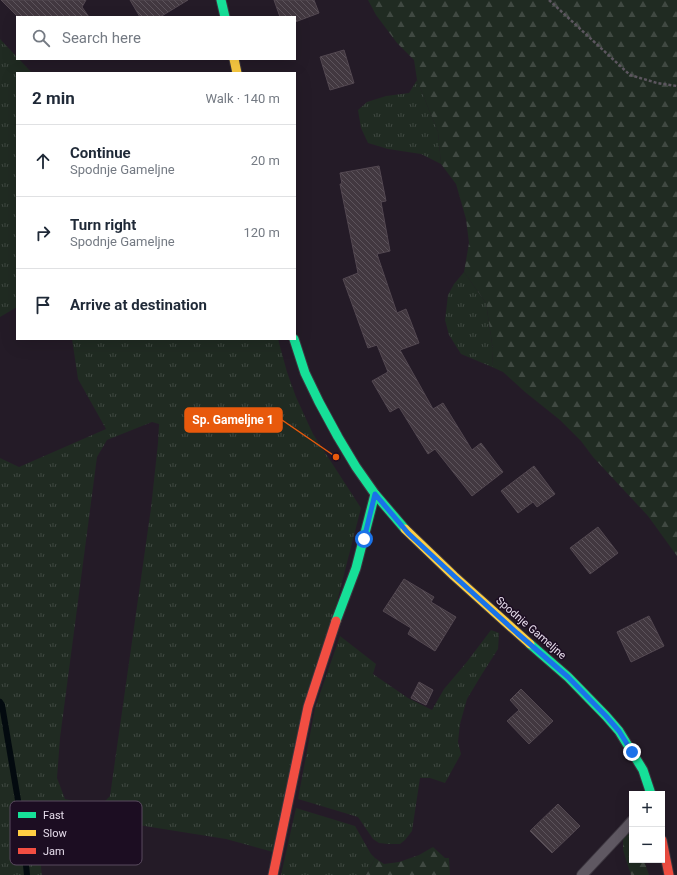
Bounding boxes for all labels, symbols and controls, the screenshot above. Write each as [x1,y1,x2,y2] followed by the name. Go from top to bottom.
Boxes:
[16,16,296,60] search box
[30,27,52,49] icon: search
[62,29,141,47] text: Search here
[32,88,75,108] text: 2 min
[205,91,280,106] text: Walk · 140 m
[70,144,131,162] text: Continue
[32,150,54,172] icon: ahead
[251,153,280,168] text: 20 m
[70,162,175,177] text: Spodnje Gameljne
[70,216,136,234] text: Turn right
[32,222,54,244] icon: right
[243,225,280,240] text: 120 m
[70,234,175,249] text: Spodnje Gameljne
[32,294,54,316] icon: arrive
[70,296,207,314] text: Arrive at destination
[185,408,282,432] callout: Sp. Gameljne 1
[192,413,274,427] text: Sp. Gameljne 1
[355,530,373,548] route start
[493,594,569,662] street label: Spodnje Gameljne
[623,743,641,761] route end
[629,791,665,863] map controls
[629,791,665,827] button: +
[10,801,142,865] legend
[43,809,65,822] text: Fast
[43,827,67,840] text: Slow
[629,827,665,863] button: −
[43,845,65,858] text: Jam

